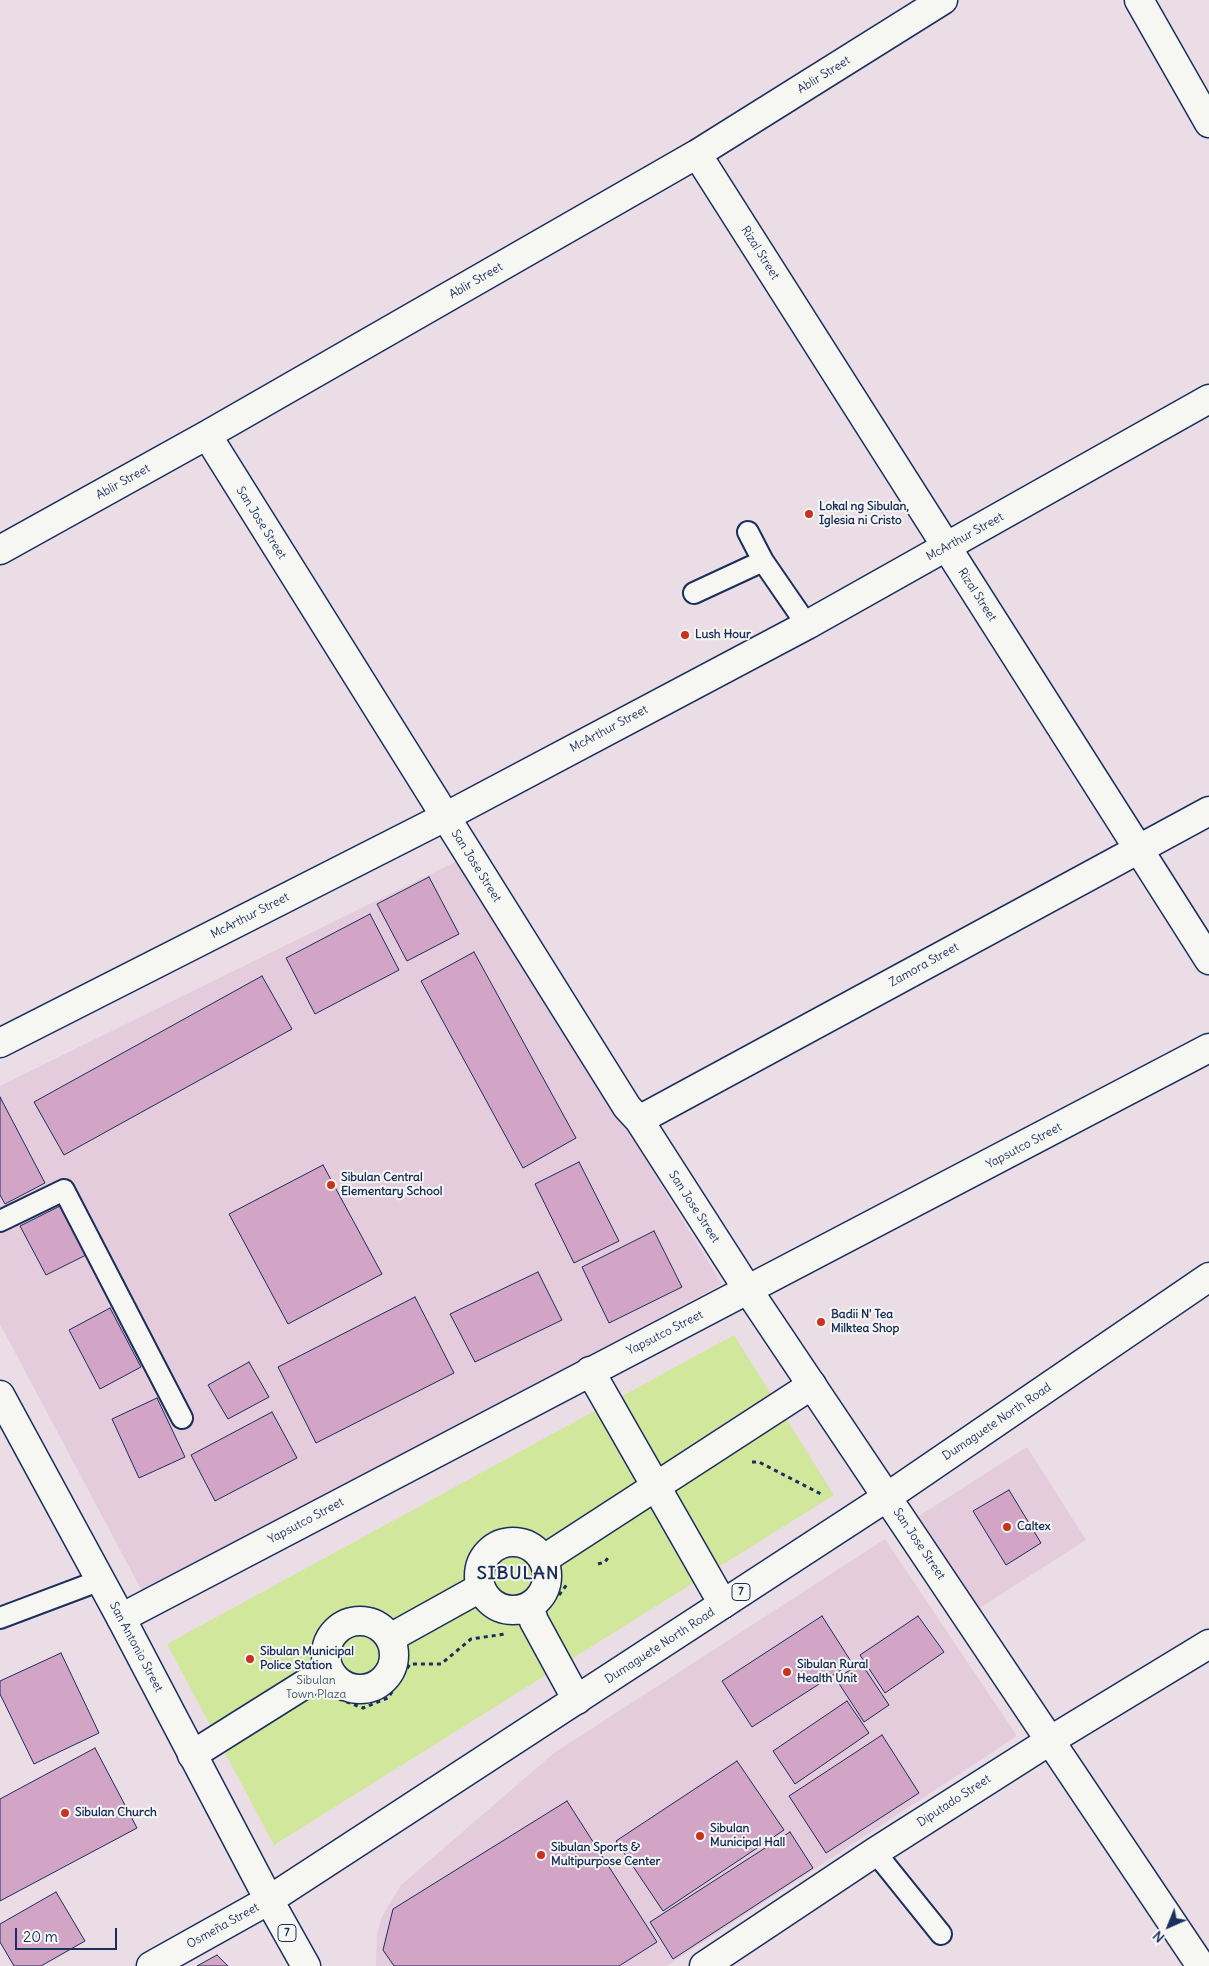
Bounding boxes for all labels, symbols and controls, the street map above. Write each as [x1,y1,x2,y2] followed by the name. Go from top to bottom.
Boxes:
[795,53,853,97] street label: Ablir Street
[738,224,782,282] street label: Rizal Street
[447,260,505,302] street label: Ablir Street
[93,461,153,503] street label: Ablir Street
[233,484,289,562] street label: San Jose Street
[819,500,909,528] place label: Lokal ng Sibulan, Iglesia ni Cristo
[803,508,815,520] marker: Lokal ng Sibulan, Iglesia ni Cristo
[924,510,1006,564] street label: McArthur Street
[955,566,999,624] street label: Rizal Street
[695,628,751,642] place label: Lush Hour
[679,629,691,641] marker: Lush Hour
[568,702,650,756] street label: McArthur Street
[448,827,504,905] street label: San Jose Street
[208,890,292,942] street label: McArthur Street
[887,940,961,990] street label: Zamora Street
[984,1120,1064,1172] street label: Yapsutco Street
[665,1168,723,1246] street label: San Jose Street
[341,1171,442,1199] place label: Sibulan Central Elementary School
[325,1179,337,1191] marker: Sibulan Central Elementary School
[624,1308,706,1358] street label: Yapsutco Street
[831,1308,899,1336] place label: Badii N' Tea Milktea Shop
[815,1316,827,1328] marker: Badii N' Tea Milktea Shop
[940,1380,1054,1464] street label: Dumaguete North Road
[266,1495,346,1547] street label: Yapsutco Street
[890,1506,948,1582] street label: San Jose Street
[1017,1520,1051,1534] place label: Caltex
[1001,1521,1013,1533] marker: Caltex
[476,1563,560,1585] district label: SIBULAN
[732,1584,750,1600] road number: 7
[106,1600,166,1694] street label: San Antonio Street
[602,1605,718,1687] street label: Dumaguete North Road
[260,1645,354,1673] place label: Sibulan Municipal Police Station
[244,1653,256,1665] marker: Sibulan Municipal Police Station
[797,1658,868,1686] place label: Sibulan Rural Health Unit
[781,1666,793,1678] marker: Sibulan Rural Health Unit
[286,1674,346,1702] park label: Sibulan Town Plaza
[915,1772,993,1830] street label: Diputado Street
[75,1806,157,1820] place label: Sibulan Church
[59,1807,71,1819] marker: Sibulan Church
[710,1822,785,1850] place label: Sibulan Municipal Hall
[694,1830,706,1842] marker: Sibulan Municipal Hall
[551,1841,660,1869] place label: Sibulan Sports & Multipurpose Center
[535,1849,547,1861] marker: Sibulan Sports & Multipurpose Center
[184,1900,262,1952] street label: Osmeña Street
[1144,1901,1194,1951] north arrow
[18,1918,120,1950] scale bar
[278,1925,296,1942] road number: 7
[23,1927,58,1946] text: 20 m
[1149,1927,1168,1947] text: N

